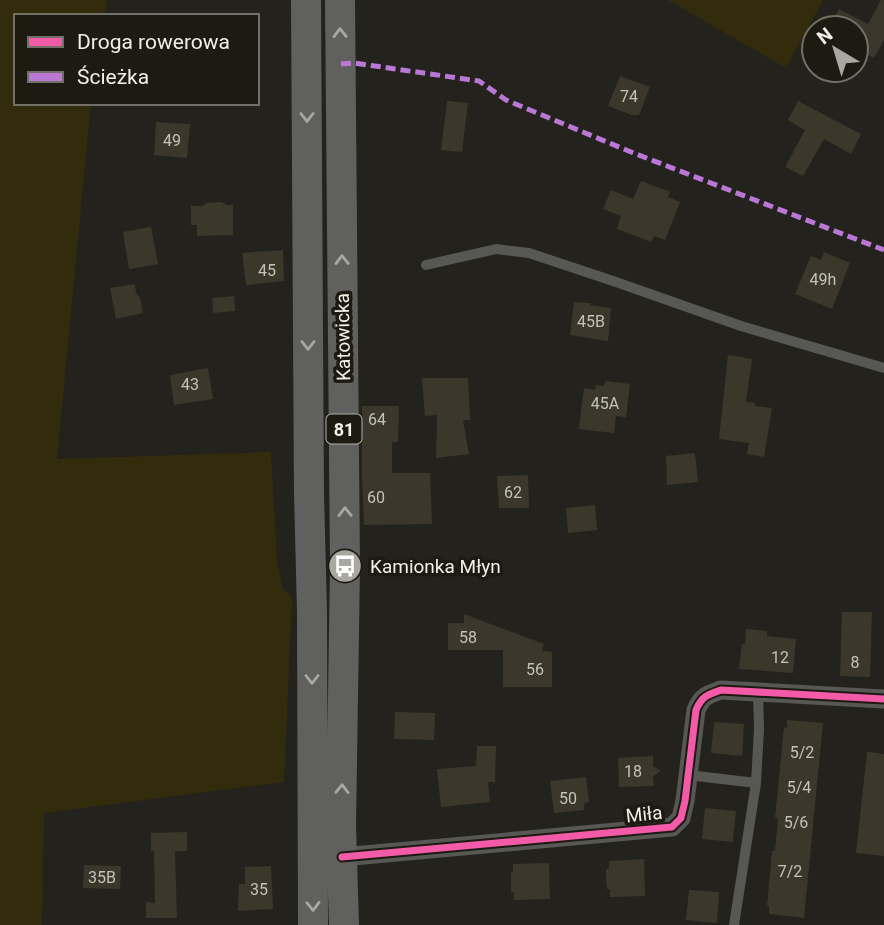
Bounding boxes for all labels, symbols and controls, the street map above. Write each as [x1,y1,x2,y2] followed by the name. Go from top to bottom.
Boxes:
[14,14,259,105] legend
[800,14,870,84] north arrow
[812,23,837,49] text: N
[332,27,348,38] one-way arrow
[77,30,230,54] text: Droga rowerowa
[77,65,149,89] text: Ścieżka
[620,87,638,106] house number: 74
[299,112,315,123] one-way arrow
[163,131,181,150] house number: 49
[335,255,350,266] one-way arrow
[258,261,276,280] house number: 45
[810,270,836,289] house number: 49h
[331,293,355,381] street label: Katowicka
[577,312,605,331] house number: 45B
[300,340,316,350] one-way arrow
[181,375,199,394] house number: 43
[591,394,620,413] house number: 45A
[368,410,386,429] house number: 64
[326,414,362,444] road number: 81
[504,483,522,502] house number: 62
[367,488,385,507] house number: 60
[337,507,353,517] one-way arrow
[326,547,364,585] bus stop icon: Kamionka Młyn
[370,555,501,578] place label: Kamionka Młyn
[459,628,477,647] house number: 58
[771,648,789,667] house number: 12
[851,653,860,672] house number: 8
[526,660,544,679] house number: 56
[304,674,320,685] one-way arrow
[790,743,814,762] house number: 5/2
[624,762,642,781] house number: 18
[787,778,811,797] house number: 5/4
[334,783,349,794] one-way arrow
[559,789,577,808] house number: 50
[625,801,663,827] street label: Miła
[784,813,808,832] house number: 5/6
[778,862,802,881] house number: 7/2
[88,868,116,887] house number: 35B
[250,880,268,899] house number: 35
[305,902,321,912] one-way arrow

